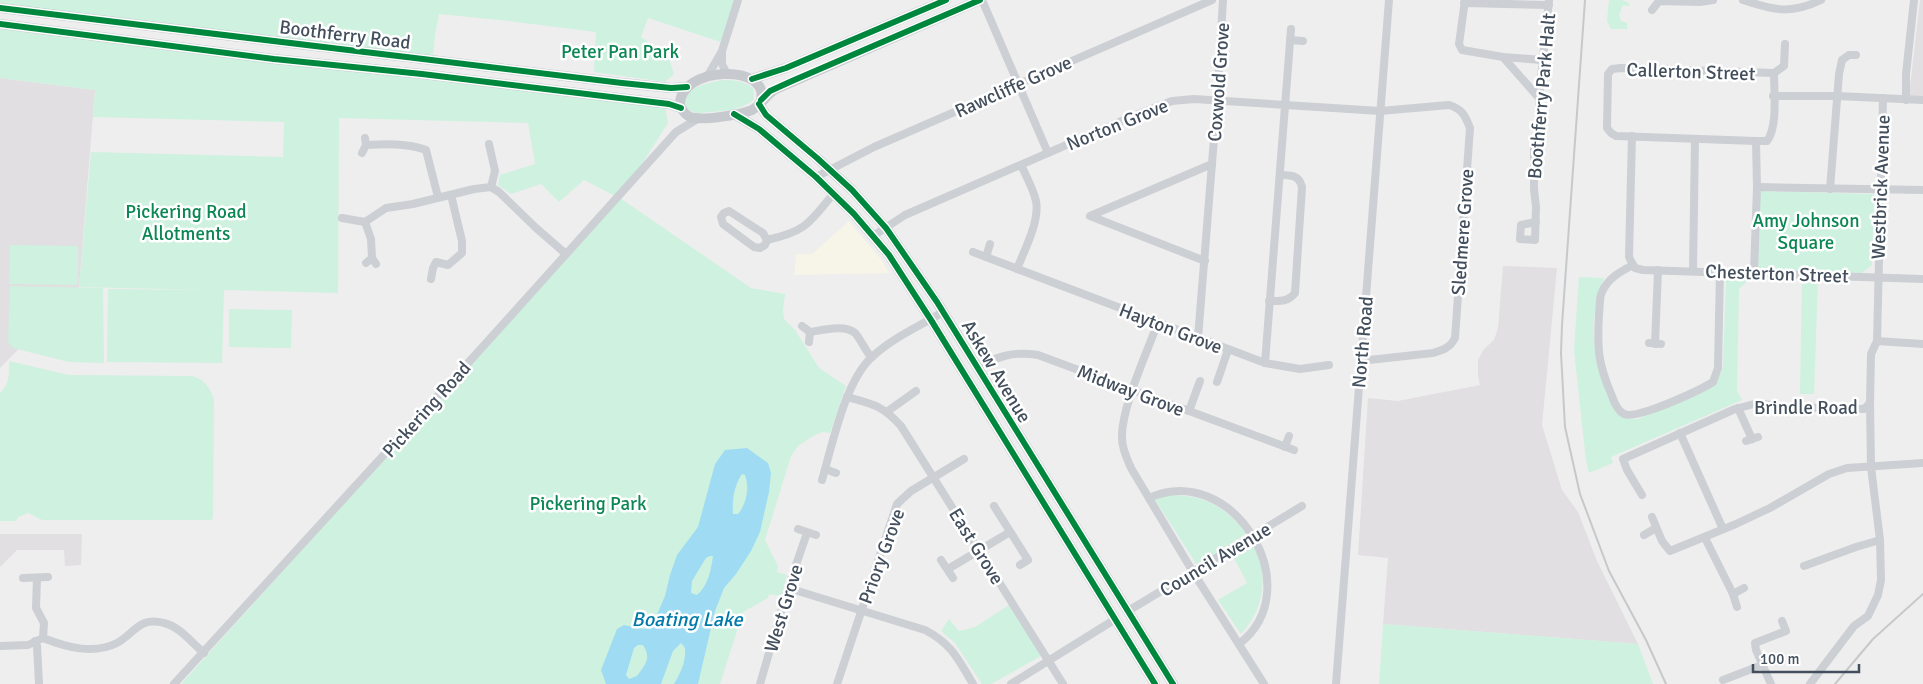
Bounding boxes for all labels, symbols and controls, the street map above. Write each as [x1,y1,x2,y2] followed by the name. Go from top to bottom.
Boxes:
[1523,12,1561,180] street label: Boothferry Park Halt
[278,15,412,55] street label: Boothferry Road
[1203,22,1235,142] street label: Coxwold Grove
[561,40,679,64] park label: Peter Pan Park
[951,50,1076,123] street label: Rawcliffe Grove
[1626,58,1756,86] street label: Callerton Street
[1063,94,1172,156] street label: Norton Grove
[1866,114,1896,260] street label: Westbrick Avenue
[1447,168,1479,296] street label: Sledmere Grove
[125,200,247,246] park label: Pickering Road Allotments
[1752,209,1860,255] park label: Amy Johnson Square
[1705,260,1849,289] street label: Chesterton Street
[1347,295,1379,389] street label: North Road
[1116,298,1226,360] street label: Hayton Grove
[956,316,1036,427] street label: Askew Avenue
[377,357,476,463] street label: Pickering Road
[1074,359,1188,422] street label: Midway Grove
[1754,396,1858,420] street label: Brindle Road
[529,492,647,516] park label: Pickering Park
[943,504,1009,589] street label: East Grove
[854,505,910,607] street label: Priory Grove
[1156,517,1275,602] street label: Council Avenue
[759,562,809,655] street label: West Grove
[632,607,743,632] water label: Boating Lake
[1753,642,1859,674] scale bar
[1760,650,1800,668] text: 100 m

